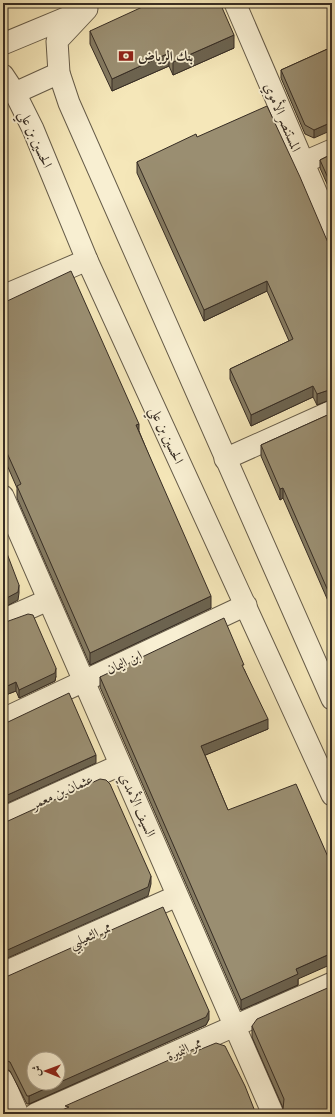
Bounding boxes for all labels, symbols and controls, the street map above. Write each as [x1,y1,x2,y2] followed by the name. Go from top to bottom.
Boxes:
[117,47,135,65] bank icon: بنك الرياض
[138,47,193,65] place label: بنك الرياض
[258,79,307,156] street label: المستنصر الأموي
[12,107,57,172] street label: الحسين بن علي
[142,403,188,468] street label: الحسين بن علي
[103,646,145,678] street label: ابن اليمان
[27,769,96,813] street label: عثمان بن معمر
[113,770,161,841] street label: السيف الأمدي
[66,918,116,956] street label: ممر الثعيلبي
[163,1033,205,1065] street label: ممر النميرة
[26,1051,66,1091] north arrow
[29,1065,43,1076] text: ش

